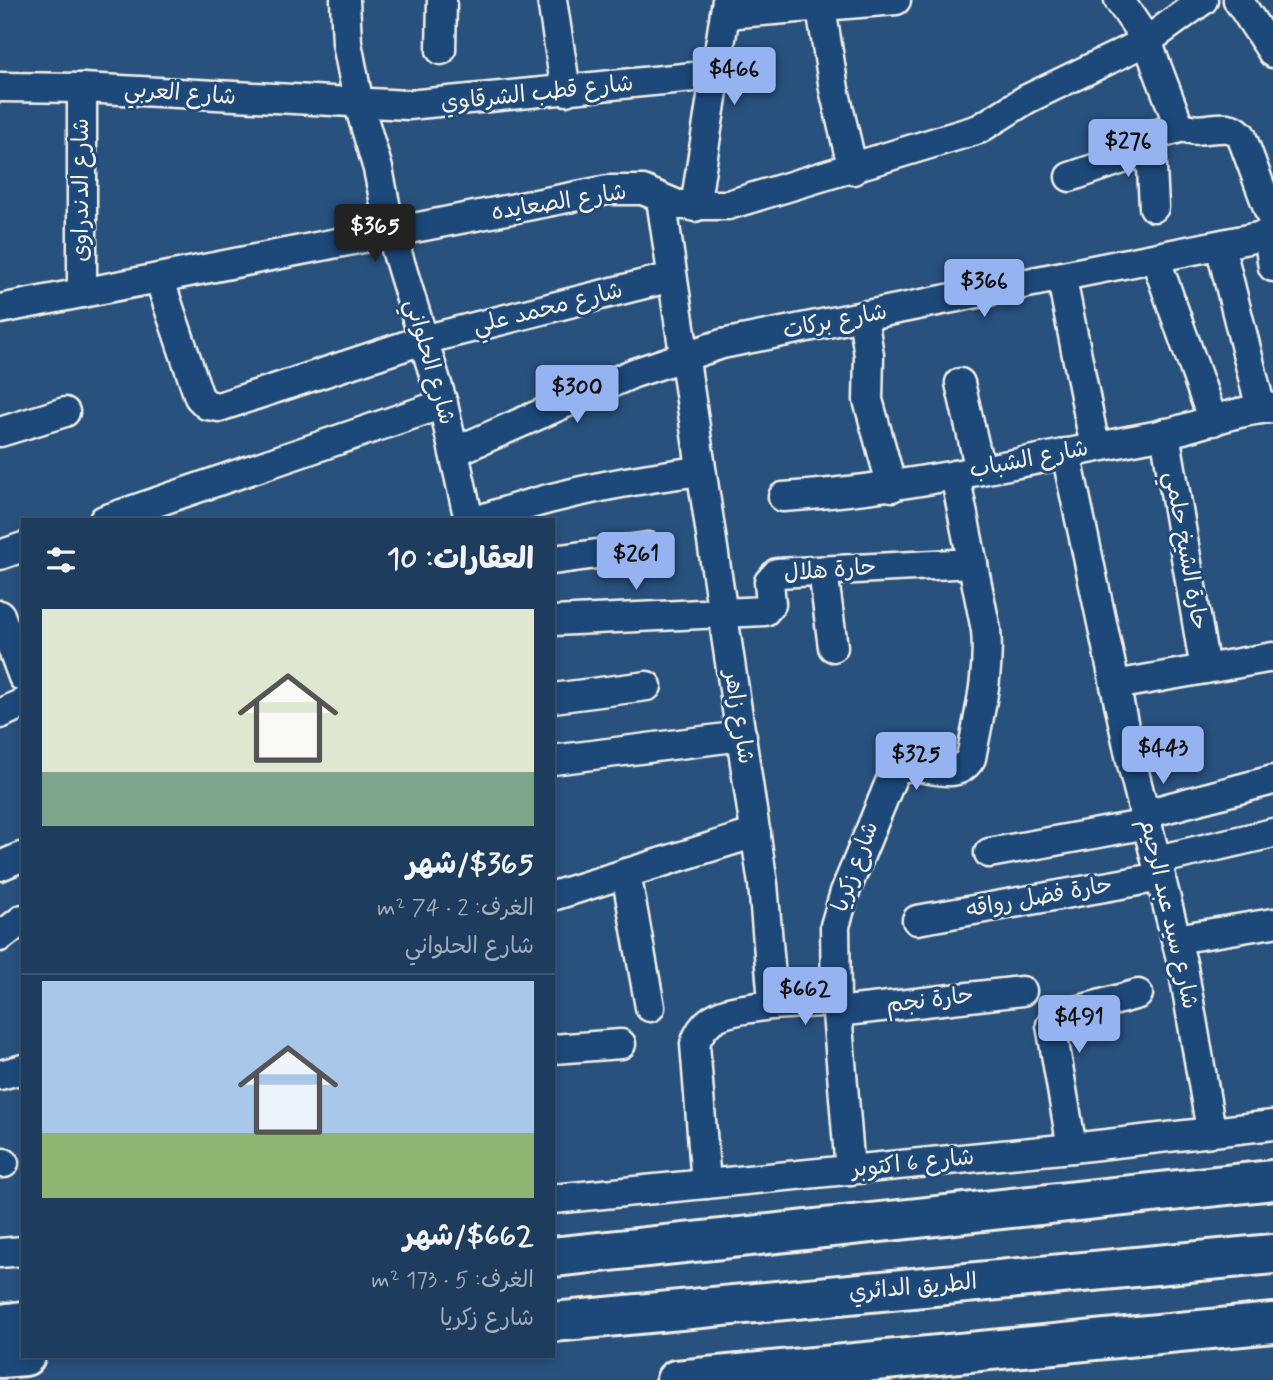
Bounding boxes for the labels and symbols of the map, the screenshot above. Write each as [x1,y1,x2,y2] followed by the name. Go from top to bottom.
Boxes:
[693,48,775,107] pin: $466
[439,69,635,119] street label: شارع قطب الشرقاوي
[123,75,237,117] street label: شارع العربي
[67,118,97,262] street label: شارع الدندراوى
[1087,120,1169,179] pin: $276
[489,177,629,229] street label: شارع الصعايده
[334,204,416,264] pin: $365
[943,260,1025,319] pin: $366
[470,276,627,346] street label: شارع محمد علي
[393,296,461,429] street label: شارع الحلواني
[780,297,890,347] street label: شارع بركات
[536,366,618,425] pin: $300
[967,434,1091,486] street label: شارع الشباب
[1152,469,1214,633] street label: حارة الشيخ حلمي
[595,532,677,592] pin: $261
[783,553,877,589] street label: حارة هلال
[715,666,760,766] street label: شارع زاهر
[1122,726,1204,786] pin: $443
[875,732,957,792] pin: $325
[1131,816,1204,1012] street label: شارع سيد عبد الرحيم
[826,818,886,916] street label: شارع زكريا
[963,870,1115,926] street label: حارة فضل رواقه
[764,968,846,1027] pin: $662
[885,981,976,1022] street label: حارة نجم
[1038,996,1120,1055] pin: $491
[848,1143,976,1186] street label: شارع 6 اكتوبر
[848,1267,978,1309] street label: الطريق الدائري

